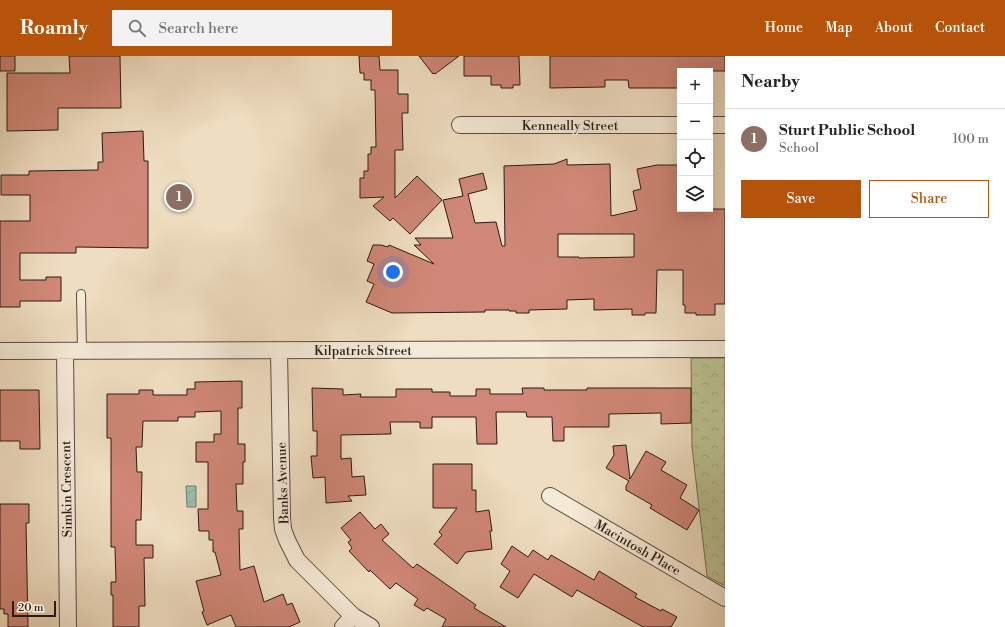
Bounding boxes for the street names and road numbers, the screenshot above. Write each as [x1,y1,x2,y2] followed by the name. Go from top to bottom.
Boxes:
[522,118,619,134] street label: Kenneally Street
[314,343,412,359] street label: Kilpatrick Street
[58,440,76,538] street label: Simkin Crescent
[274,441,292,525] street label: Banks Avenue
[591,517,684,579] street label: Macintosh Place

